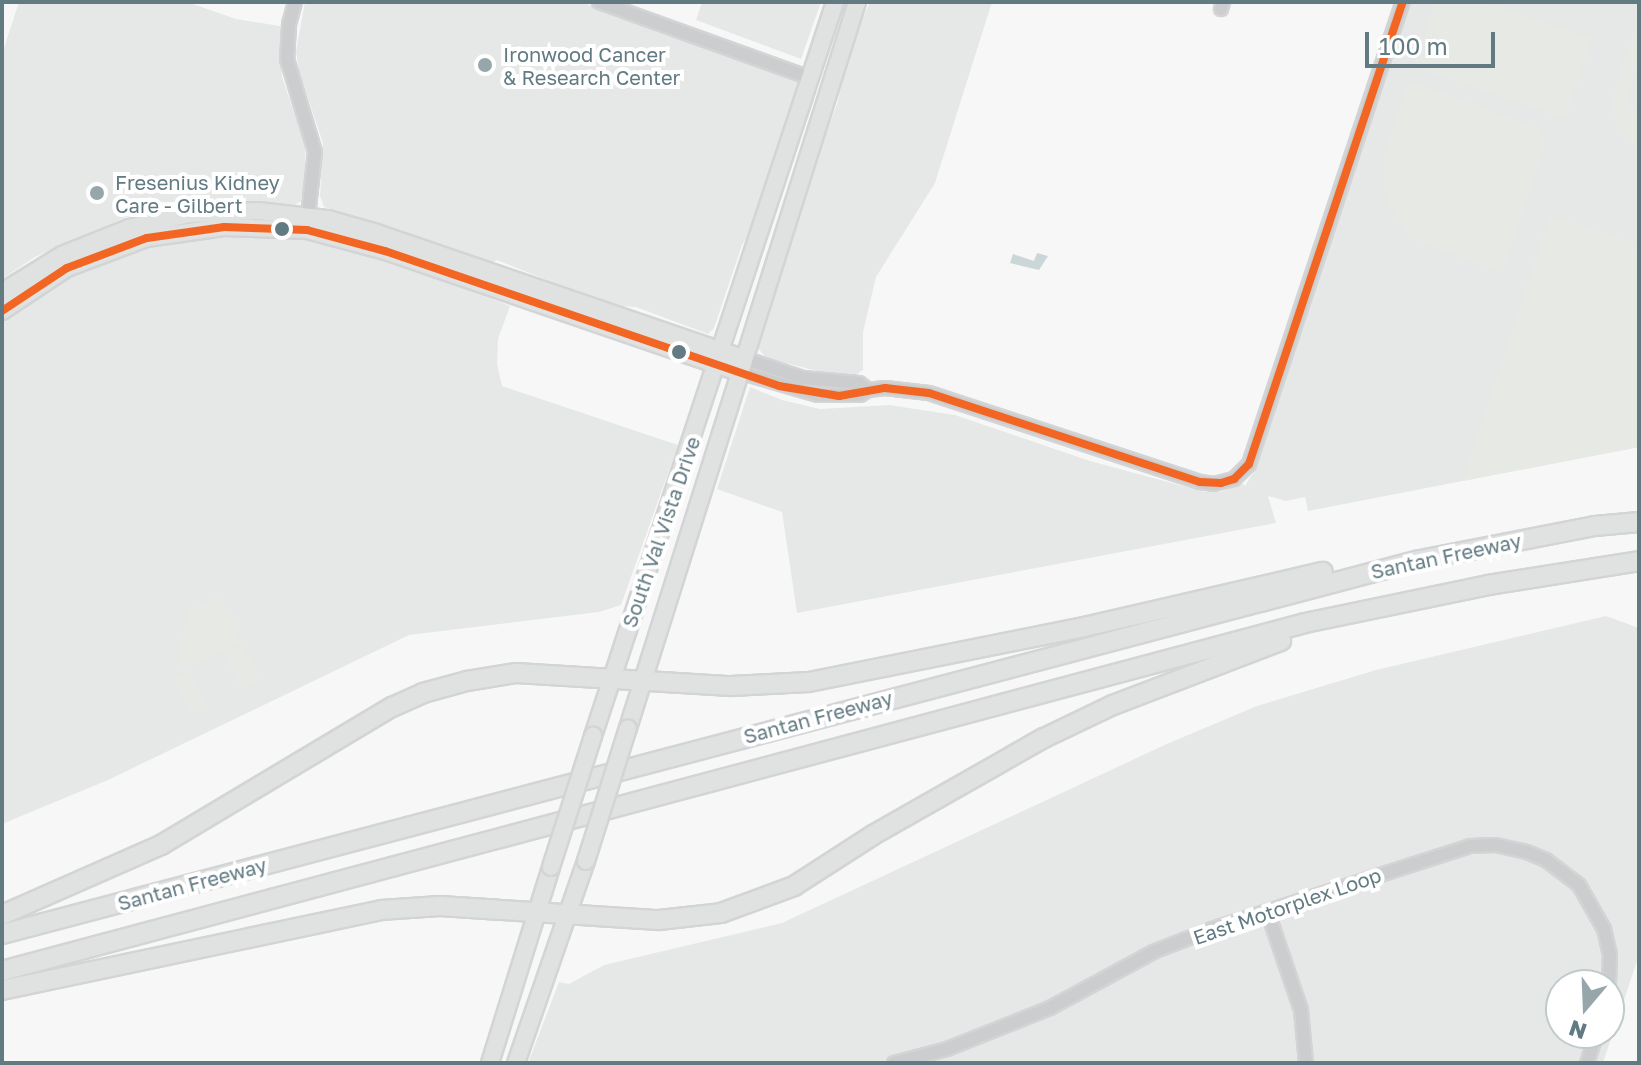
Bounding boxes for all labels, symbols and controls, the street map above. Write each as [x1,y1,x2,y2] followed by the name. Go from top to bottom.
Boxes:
[1369,16,1499,66] scale bar
[1379,31,1448,60] text: 100 m
[503,42,680,89] place label: Ironwood Cancer & Research Center
[474,54,496,76] marker: Ironwood Cancer & Research Center
[115,170,280,217] place label: Fresenius Kidney Care - Gilbert
[86,182,108,204] marker: Fresenius Kidney Care - Gilbert
[274,221,290,237] unlabelled marker
[671,344,687,360] unlabelled marker
[617,433,705,631] street label: South Val Vista Drive
[1369,528,1523,584] street label: Santan Freeway
[741,686,895,748] street label: Santan Freeway
[115,853,269,915] street label: Santan Freeway
[1190,863,1384,949] street label: East Motorplex Loop
[1545,969,1625,1049] north arrow
[1565,1015,1590,1046] text: N

